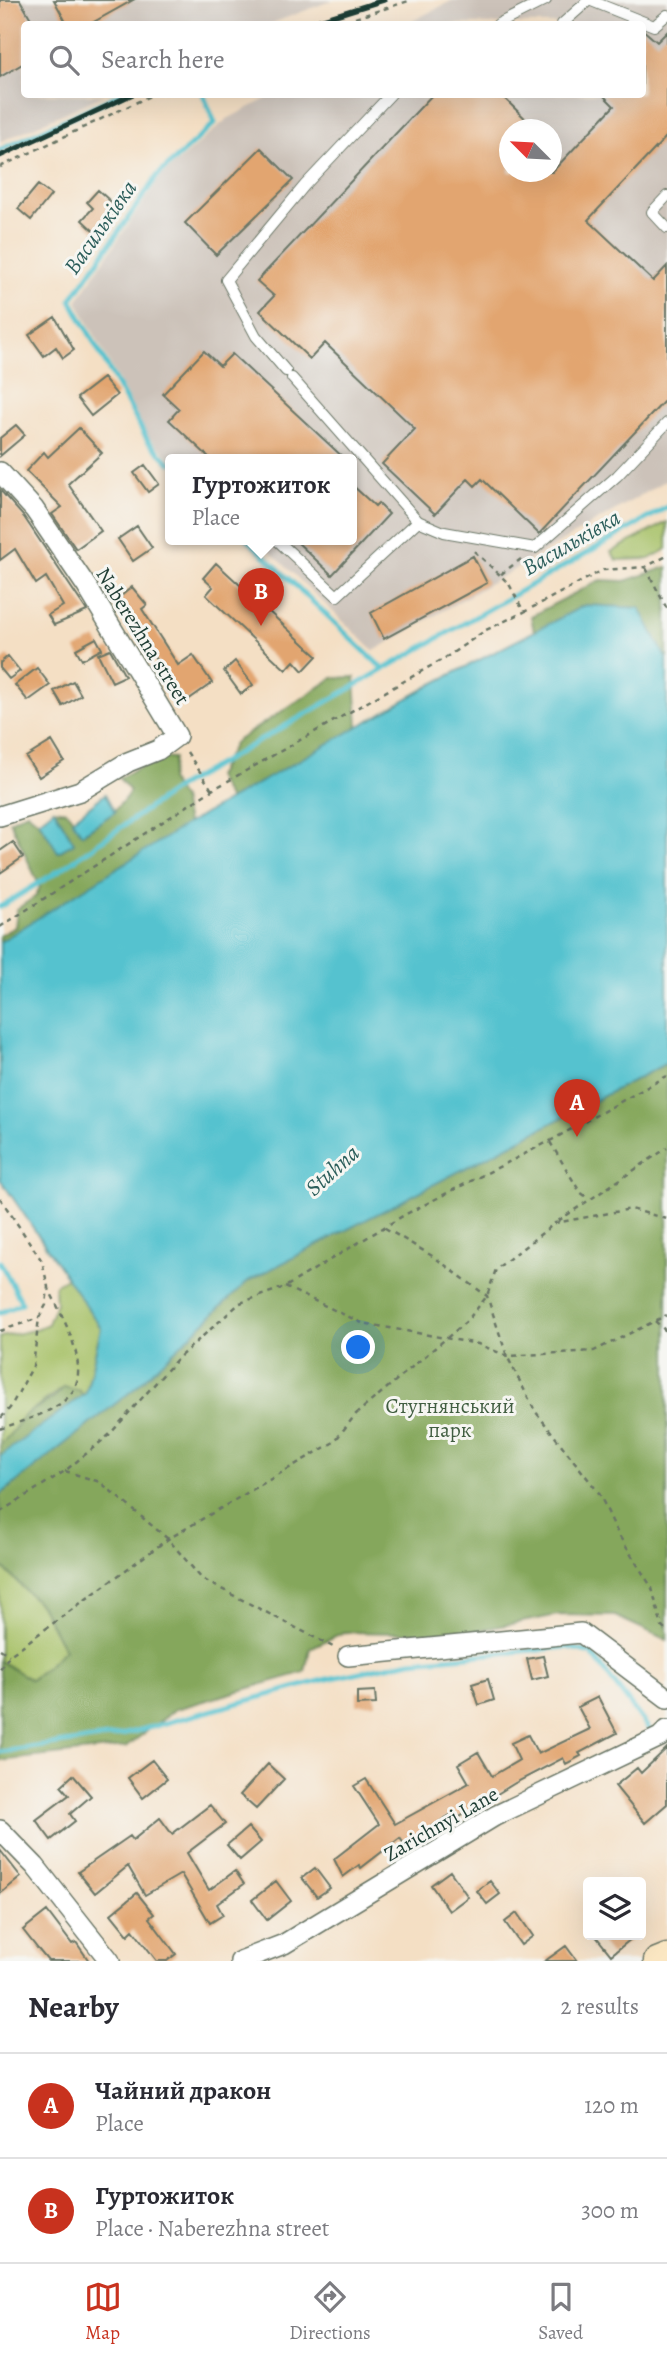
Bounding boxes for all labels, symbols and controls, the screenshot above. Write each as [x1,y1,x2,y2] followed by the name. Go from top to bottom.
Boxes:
[21,21,646,98] search box
[45,41,83,79] icon: search
[101,42,225,77] text: Search here
[499,119,562,182] north arrow
[57,174,144,281] water label: Васильківка
[165,454,357,545] popup
[191,467,331,502] text: Гуртожиток
[191,502,240,533] text: Place
[517,502,626,583] water label: Васильківка
[90,562,197,710] street label: Naberezhna street
[238,568,284,626] pin: B
[554,1079,600,1137] pin: A
[299,1138,366,1203] water label: Stuhna
[341,1330,375,1364] your location
[385,1392,515,1444] park label: Стугнянський парк
[379,1780,503,1868] street label: Zarichnyi Lane
[583,1877,646,1940] map controls
[583,1877,646,1940] button: layers
[28,1987,119,2027] text: Nearby
[561,1991,639,2022] text: 2 results
[95,2073,271,2108] text: Чайний дракон
[44,2090,58,2121] text: A
[584,2090,639,2121] text: 120 m
[95,2108,144,2139] text: Place
[95,2178,234,2213] text: Гуртожиток
[44,2195,58,2226] text: B
[581,2195,639,2226] text: 300 m
[95,2213,329,2244] text: Place · Naberezhna street
[84,2278,122,2346] tab: Map
[289,2278,371,2346] tab: Directions
[538,2278,583,2346] tab: Saved

